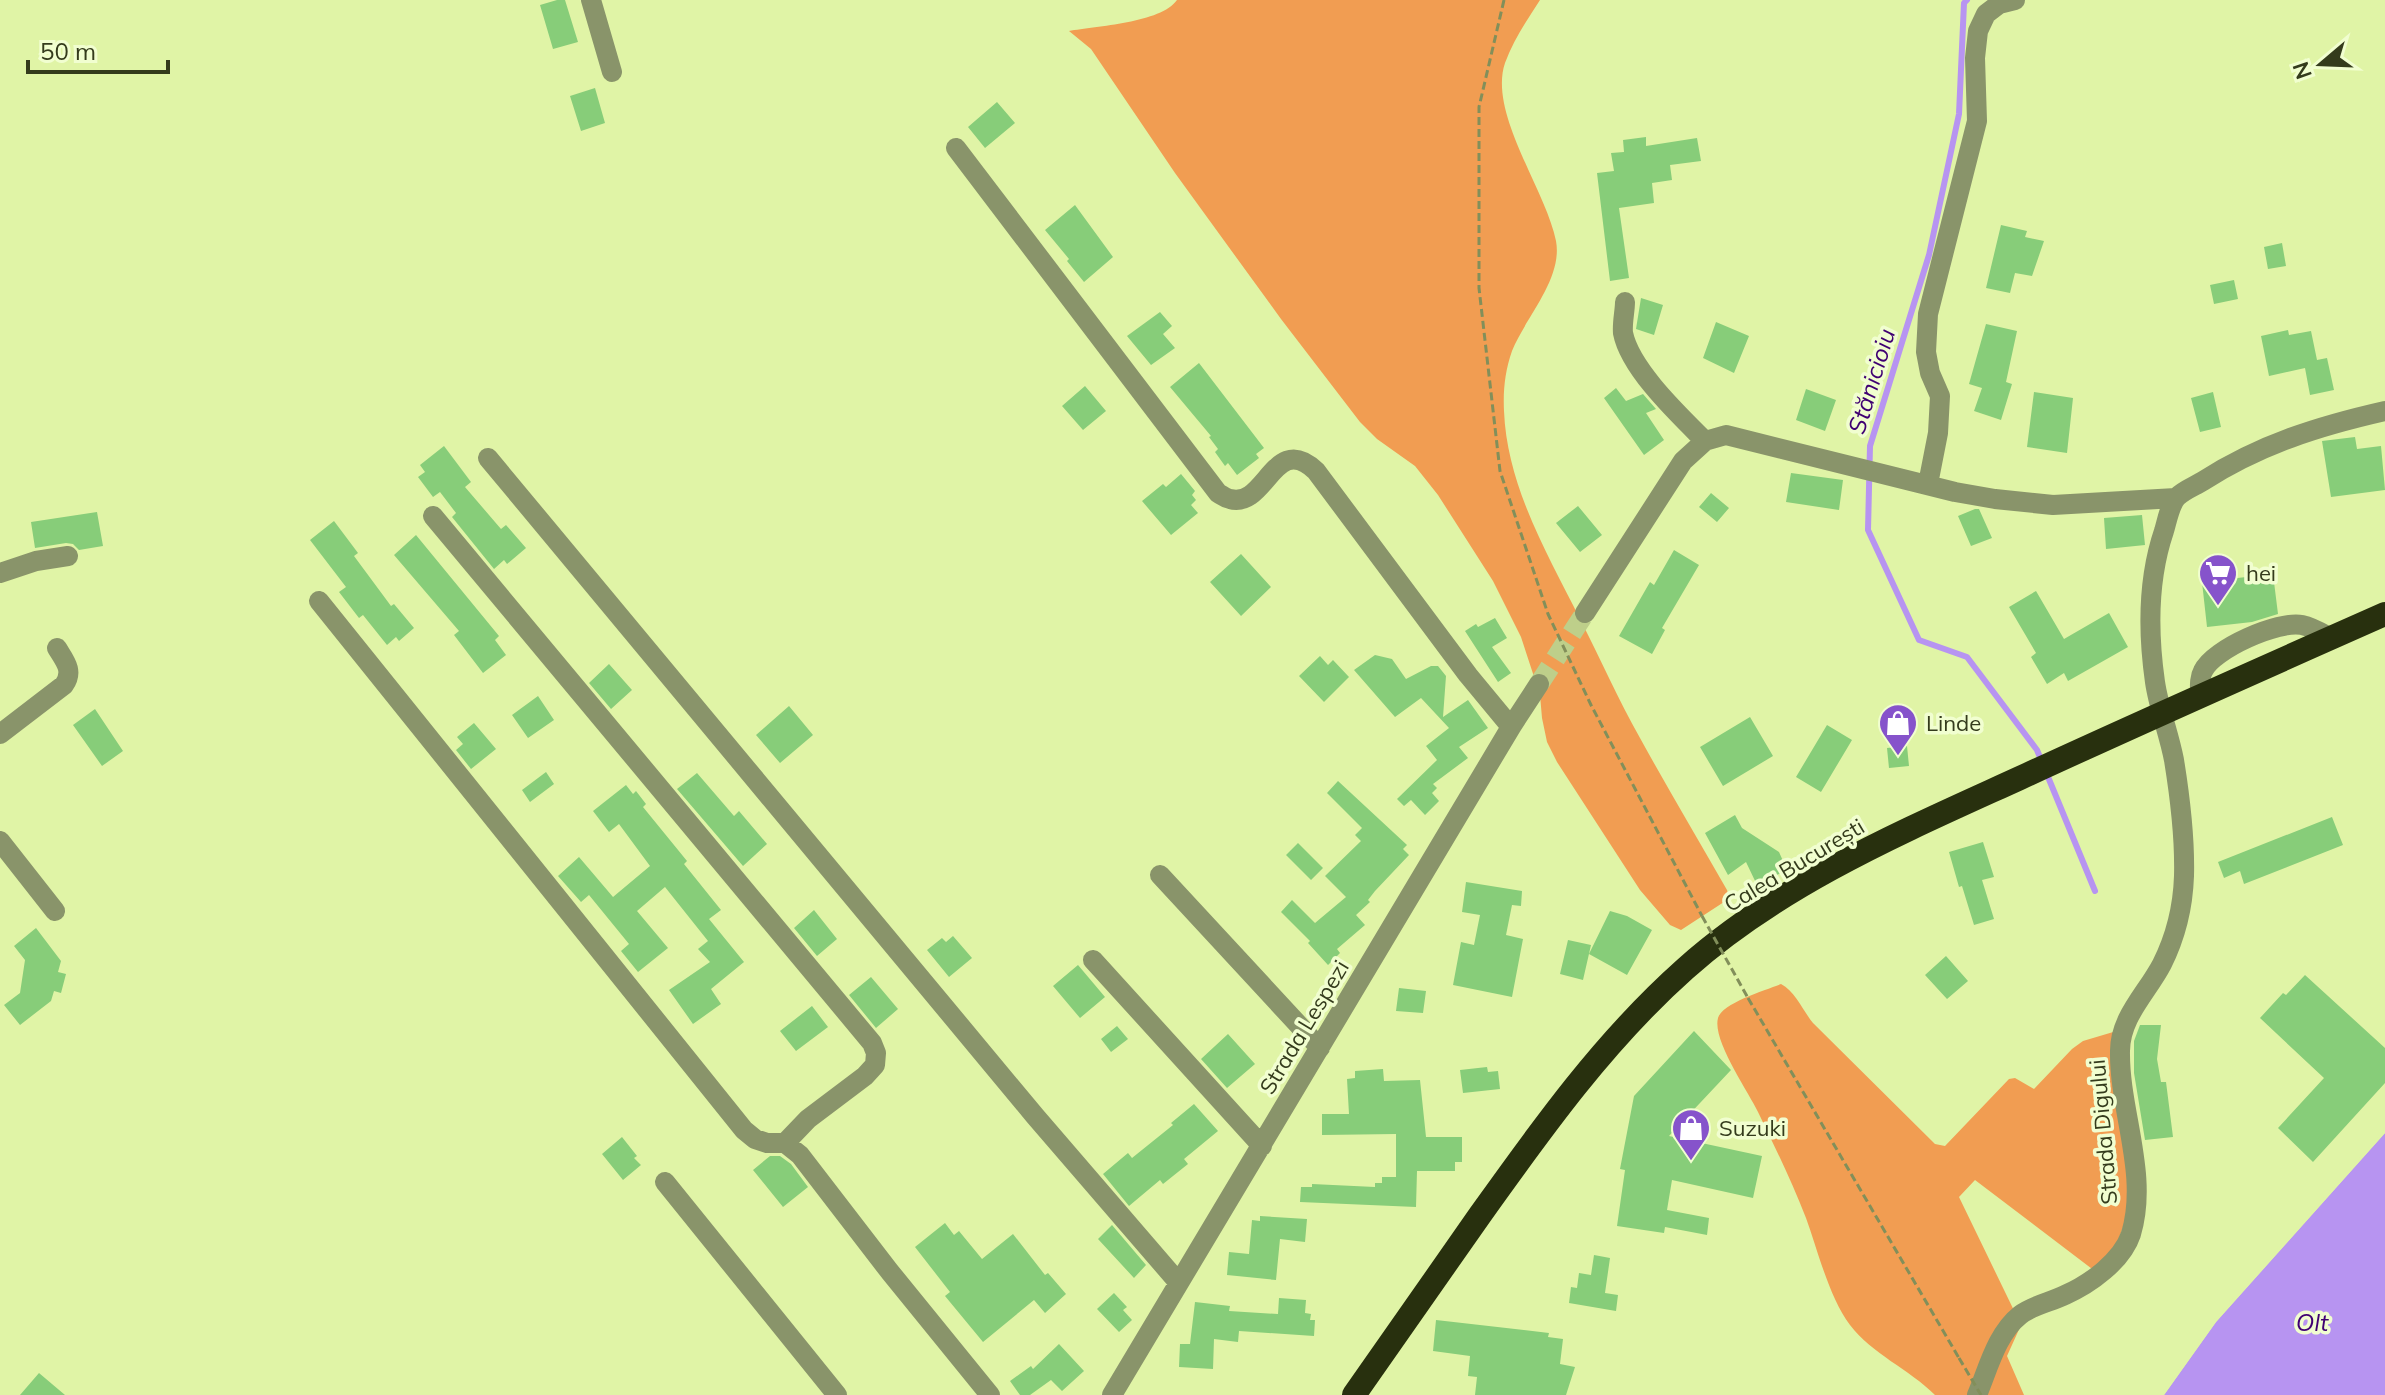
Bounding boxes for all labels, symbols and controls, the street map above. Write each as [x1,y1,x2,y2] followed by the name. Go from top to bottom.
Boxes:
[28,24,168,74] scale bar
[2281,24,2361,104] north arrow
[40,36,96,66] text: 50 m
[2286,58,2318,83] text: N
[1841,325,1901,437] water label: Stănicioiu
[2197,552,2239,607] supermarket icon: hei
[2246,559,2276,587] place label: hei
[1877,702,1919,757] shop icon: Linde
[1926,709,1981,737] place label: Linde
[1719,812,1869,918] street label: Calea București
[1253,955,1355,1099] street label: Strada Lespezi
[2083,1058,2123,1206] street label: Strada Digului
[1670,1107,1712,1162] shop icon: Suzuki
[1719,1114,1786,1142] place label: Suzuki
[2296,1307,2329,1337] water label: Olt

